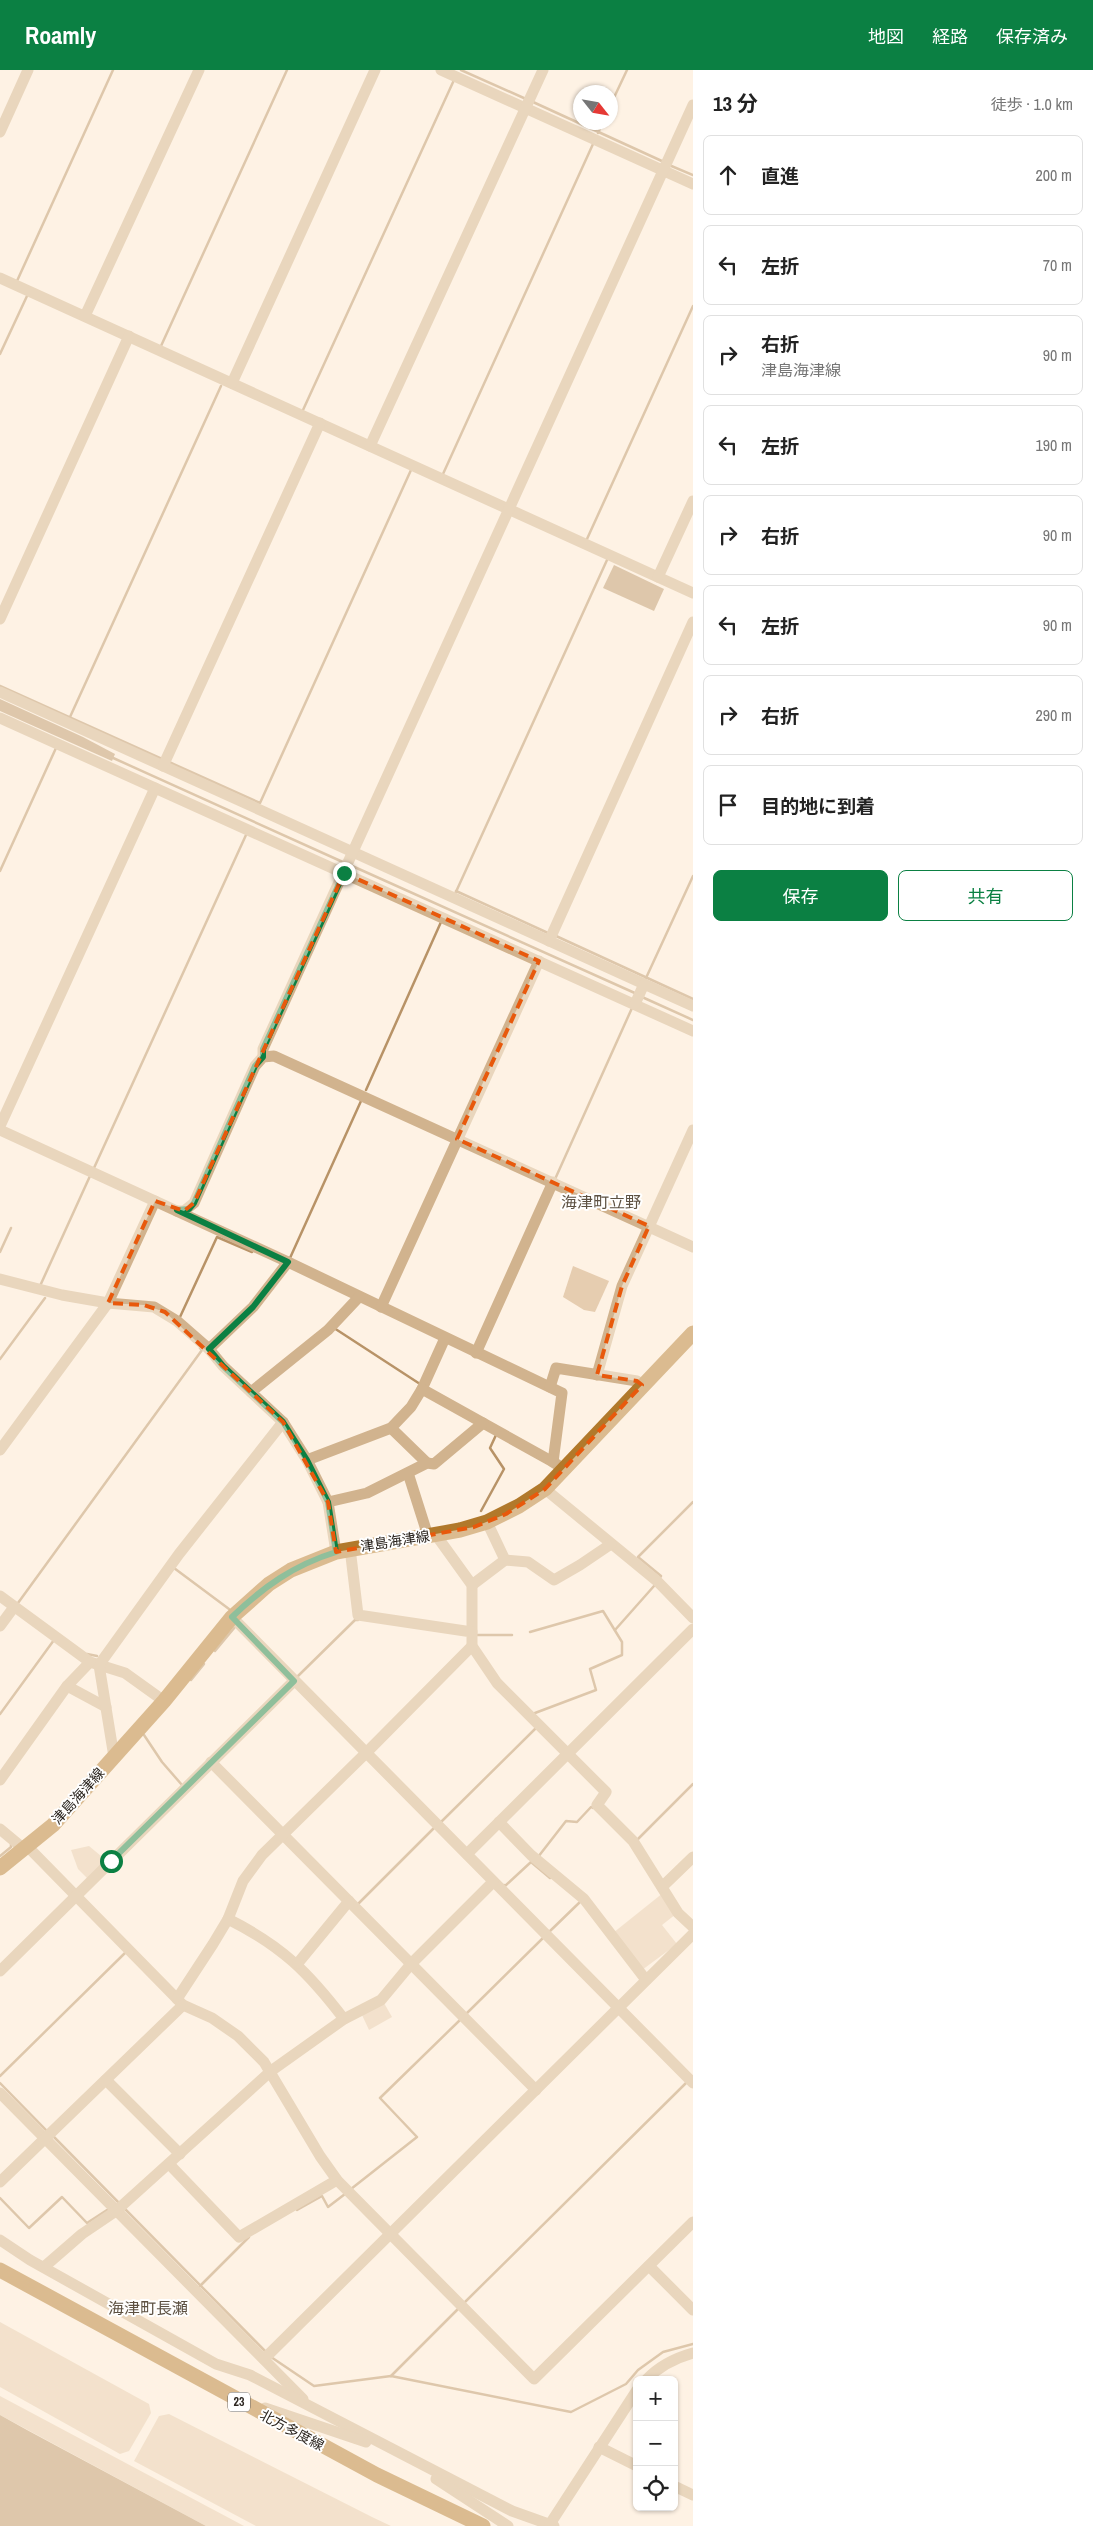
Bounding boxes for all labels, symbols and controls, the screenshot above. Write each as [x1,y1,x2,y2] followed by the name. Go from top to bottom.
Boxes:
[25,19,96,51] text: Roamly
[868,24,904,49] text: 地図
[932,24,968,49] text: 経路
[996,24,1068,49] text: 保存済み
[573,85,618,130] north arrow
[713,89,758,118] text: 13 分
[991,93,1073,115] text: 徒歩 · 1.0 km
[714,161,742,189] icon: ahead
[761,163,799,189] text: 直進
[1036,164,1072,186] text: 200 m
[714,251,742,279] icon: left
[761,253,799,279] text: 左折
[1043,254,1072,276] text: 70 m
[761,331,799,357] text: 右折
[714,341,742,369] icon: right
[1043,344,1072,366] text: 90 m
[761,359,841,381] text: 津島海津線
[714,431,742,459] icon: left
[761,433,799,459] text: 左折
[1036,434,1072,456] text: 190 m
[714,521,742,549] icon: right
[761,523,799,549] text: 右折
[1043,524,1072,546] text: 90 m
[714,611,742,639] icon: left
[761,613,799,639] text: 左折
[1043,614,1072,636] text: 90 m
[714,701,742,729] icon: right
[761,703,799,729] text: 右折
[1036,704,1072,726] text: 290 m
[714,791,742,819] icon: arrive
[761,793,875,819] text: 目的地に到着
[333,862,356,885] route end
[713,870,888,921] button: 保存
[898,870,1073,921] button: 共有
[561,1191,641,1213] district label: 海津町立野
[359,1527,431,1555] street label: 津島海津線
[48,1764,108,1828] street label: 津島海津線
[100,1850,123,1873] route start
[108,2297,188,2319] district label: 海津町長瀬
[633,2376,678,2511] map controls
[633,2376,678,2421] button: +
[228,2392,250,2412] road number: 23
[257,2406,327,2454] street label: 北方多度線
[633,2421,678,2466] button: −
[633,2466,678,2511] button: locate

